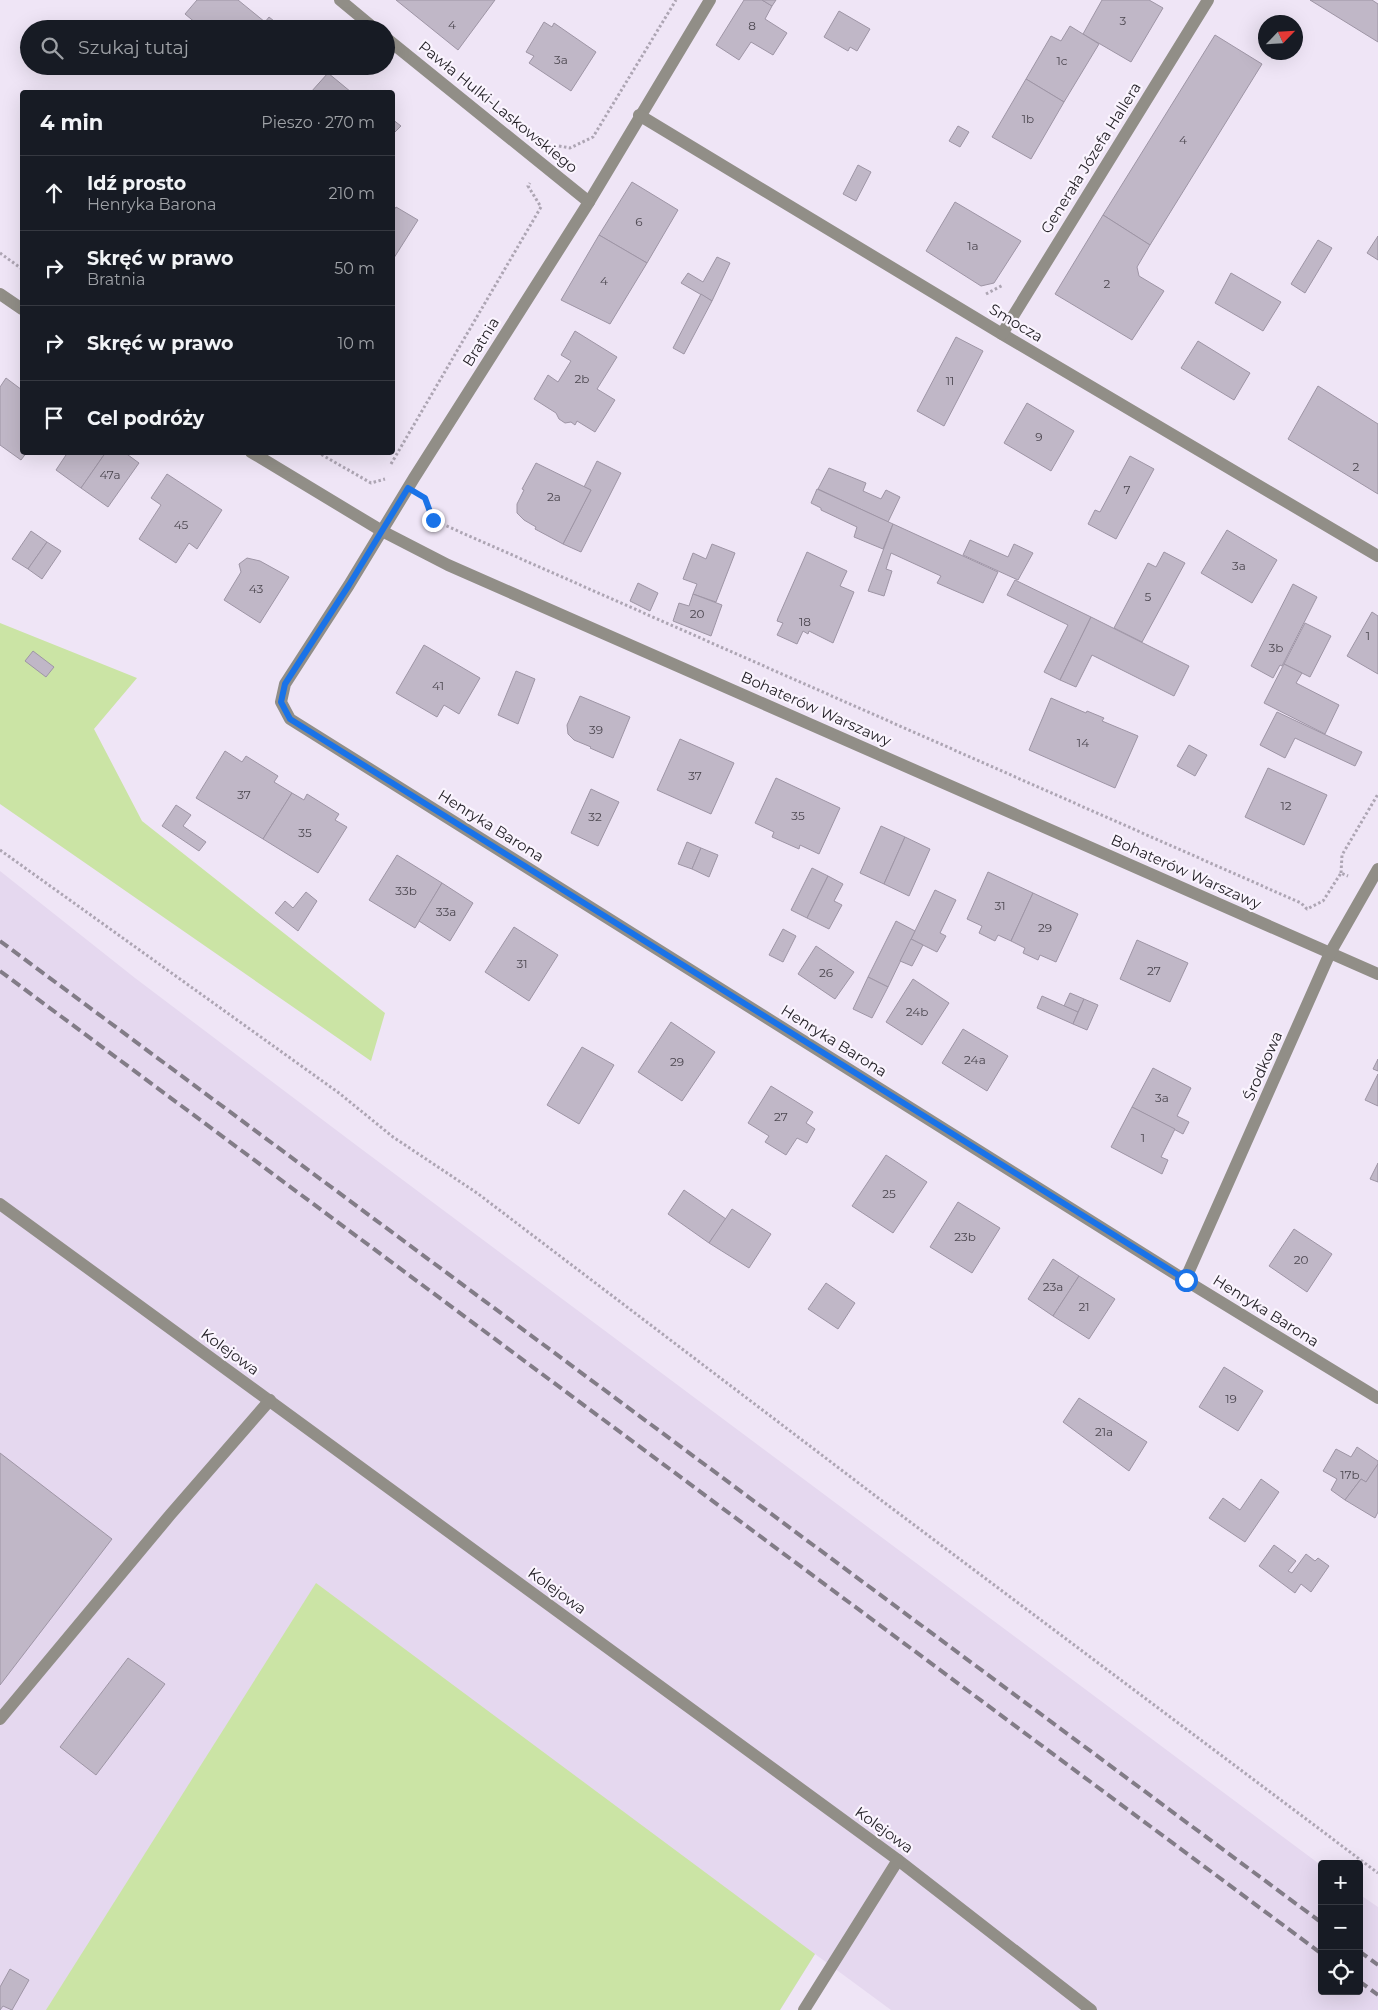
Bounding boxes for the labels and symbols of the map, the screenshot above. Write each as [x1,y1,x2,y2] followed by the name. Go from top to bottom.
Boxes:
[1120,13,1127,28] house number: 3
[1258,15,1303,60] north arrow
[448,17,456,32] house number: 4
[748,18,756,33] house number: 8
[415,37,582,177] street label: Pawła Hulki-Laskowskiego
[554,52,568,67] house number: 3a
[1056,53,1068,68] house number: 1c
[1036,79,1145,237] street label: Generała Józefa Hallera
[1022,111,1034,126] house number: 1b
[1179,132,1187,147] house number: 4
[635,214,643,229] house number: 6
[967,238,979,253] house number: 1a
[600,273,608,288] house number: 4
[1104,276,1111,291] house number: 2
[986,299,1047,346] street label: Smocza
[458,314,503,370] street label: Bratnia
[575,371,589,386] house number: 2b
[946,373,954,388] house number: 11
[1035,429,1043,444] house number: 9
[1353,459,1360,474] house number: 2
[99,467,121,482] house number: 47a
[1123,482,1131,497] house number: 7
[547,489,561,504] house number: 2a
[422,509,445,532] route end
[174,517,189,532] house number: 45
[1232,558,1246,573] house number: 3a
[249,581,263,596] house number: 43
[1145,589,1152,604] house number: 5
[690,606,704,621] house number: 20
[799,614,811,629] house number: 18
[1366,628,1370,643] house number: 1
[1269,640,1283,655] house number: 3b
[738,667,895,751] street label: Bohaterów Warszawy
[432,678,444,693] house number: 41
[589,722,603,737] house number: 39
[1077,735,1089,750] house number: 14
[688,768,702,783] house number: 37
[435,785,548,866] street label: Henryka Barona
[237,787,251,802] house number: 37
[1280,798,1292,813] house number: 12
[791,808,805,823] house number: 35
[588,809,602,824] house number: 32
[298,825,312,840] house number: 35
[1108,830,1265,914] street label: Bohaterów Warszawy
[395,883,417,898] house number: 33b
[994,898,1006,913] house number: 31
[436,904,456,919] house number: 33a
[1038,920,1052,935] house number: 29
[516,956,528,971] house number: 31
[1147,963,1161,978] house number: 27
[819,965,833,980] house number: 26
[778,1000,891,1081] street label: Henryka Barona
[906,1004,928,1019] house number: 24b
[1239,1028,1286,1104] street label: Środkowa
[964,1052,986,1067] house number: 24a
[670,1054,684,1069] house number: 29
[1155,1090,1169,1105] house number: 3a
[774,1109,788,1124] house number: 27
[1141,1130,1145,1145] house number: 1
[882,1186,896,1201] house number: 25
[954,1229,976,1244] house number: 23b
[1294,1252,1308,1267] house number: 20
[1175,1269,1198,1292] route start
[1210,1270,1323,1351] street label: Henryka Barona
[1043,1279,1063,1294] house number: 23a
[1078,1299,1090,1314] house number: 21
[197,1324,263,1379] street label: Kolejowa
[1225,1391,1237,1406] house number: 19
[1095,1424,1113,1439] house number: 21a
[1340,1467,1360,1482] house number: 17b
[524,1563,590,1618] street label: Kolejowa
[851,1802,917,1857] street label: Kolejowa

